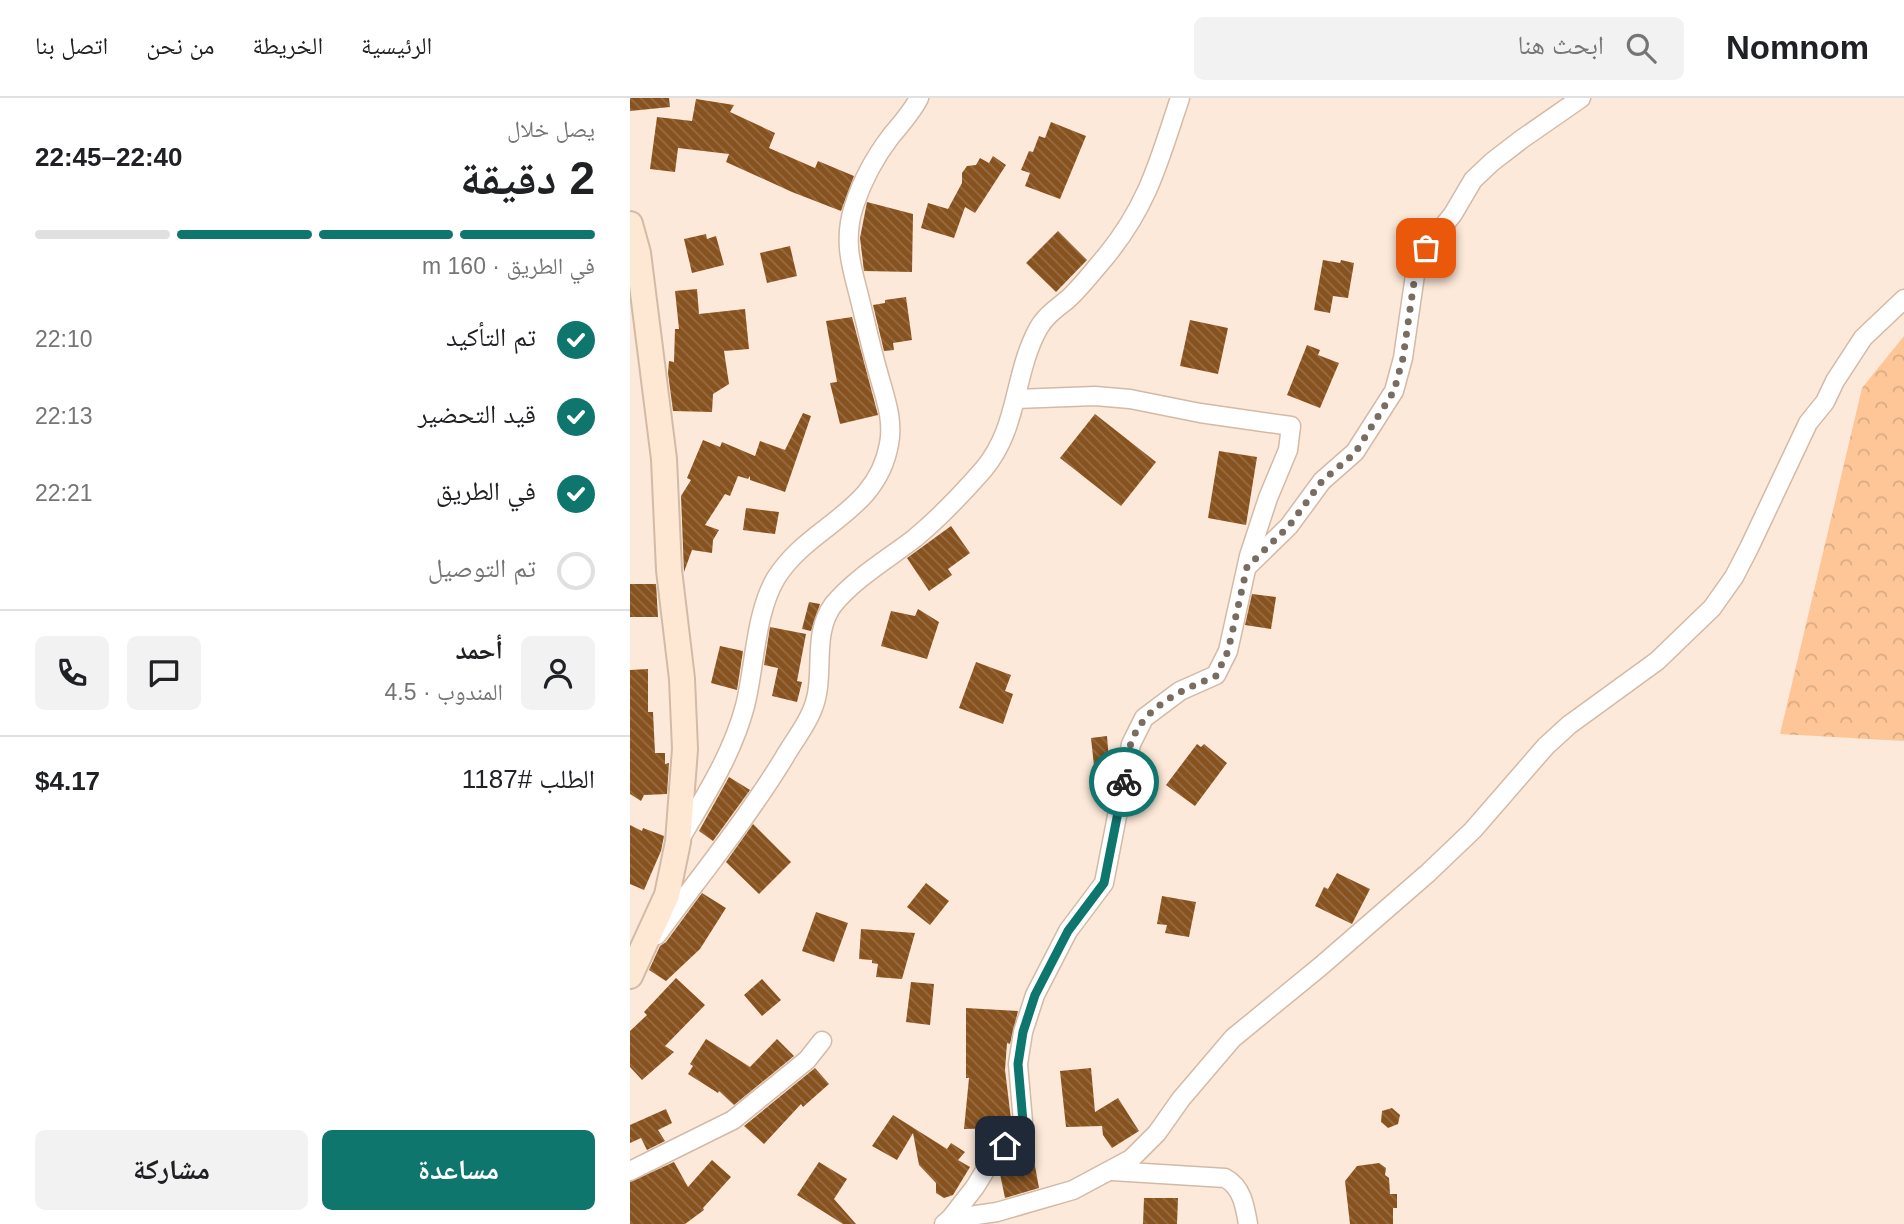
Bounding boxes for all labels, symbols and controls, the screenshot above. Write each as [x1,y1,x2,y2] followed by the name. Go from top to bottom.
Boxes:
[1194,17,1684,80] search box
[1622,29,1660,67] icon: search
[1726,29,1869,66] text: Nomnom
[1518,30,1604,60] text: ابحث هنا
[35,32,108,59] text: اتصل بنا
[146,32,214,59] text: من نحن
[252,32,323,59] text: الخريطة
[361,32,432,59] text: الرئيسية
[507,116,595,142] text: يصل خلال
[35,142,182,172] text: 22:40–22:45
[460,152,595,204] text: 2 دقيقة
[1396,218,1456,278] pin
[1407,229,1445,267] icon: bag
[422,253,595,279] text: في الطريق · 160 m
[557,321,595,359] icon: check
[446,322,536,352] text: تم التأكيد
[35,326,93,352] text: 22:10
[557,398,595,436] icon: check
[418,399,536,429] text: قيد التحضير
[35,403,93,429] text: 22:13
[557,475,595,513] icon: check
[436,476,536,506] text: في الطريق
[35,480,93,506] text: 22:21
[428,553,536,583] text: تم التوصيل
[455,635,503,665] text: أحمد
[35,636,109,710] button: phone
[127,636,201,710] button: chat
[521,636,595,710] button: person
[385,679,503,705] text: المندوب · 4.5
[1089,747,1159,817] courier
[1105,763,1143,801] icon: bike
[462,764,595,794] text: الطلب #1187
[35,766,100,796] text: $4.17
[975,1116,1035,1176] pin
[986,1127,1024,1165] icon: home
[35,1130,308,1210] button: مشاركة
[322,1130,595,1210] button: مساعدة

